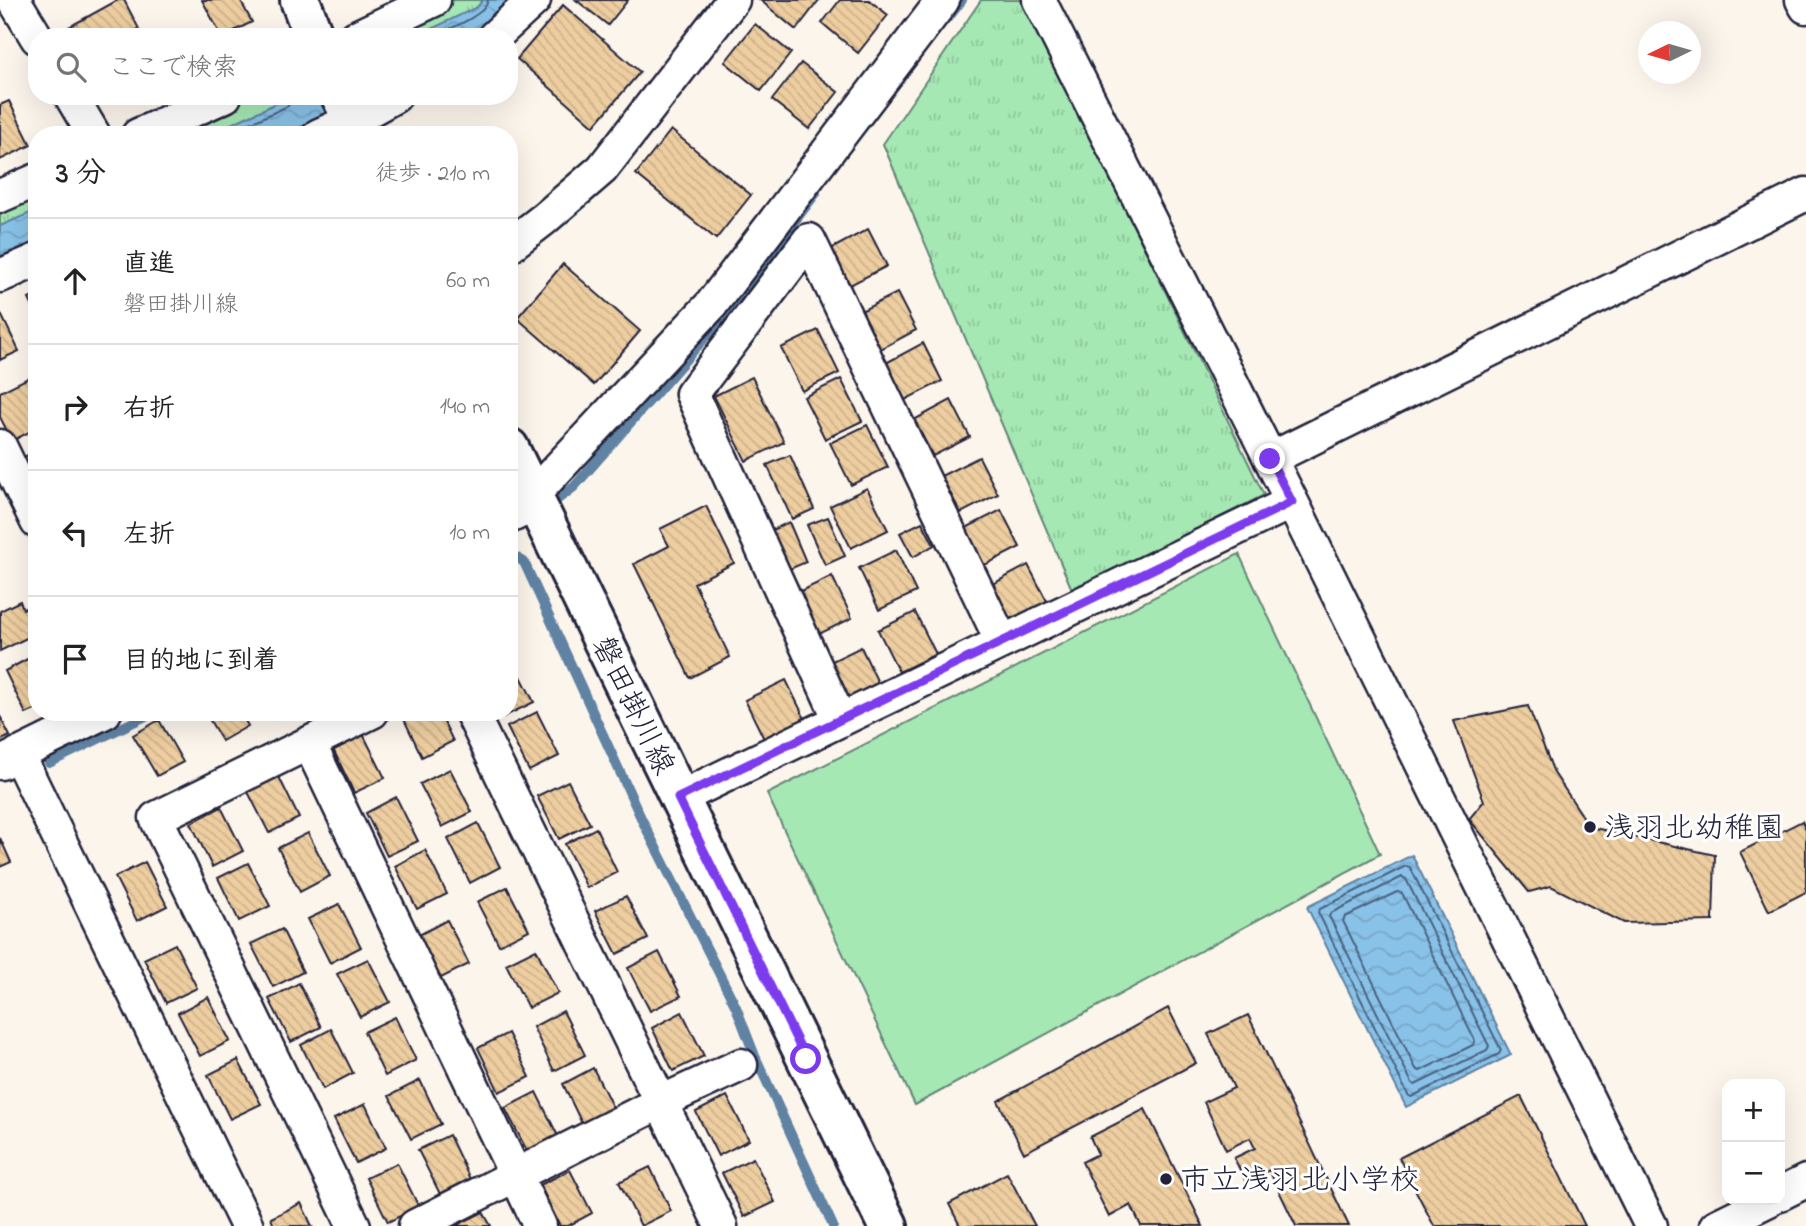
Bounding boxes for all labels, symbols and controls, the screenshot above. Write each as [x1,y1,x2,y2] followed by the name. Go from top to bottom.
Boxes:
[1638,21,1701,84] north arrow
[28,28,518,105] search box
[52,48,90,86] icon: search
[108,50,238,88] text: ここで検索
[56,153,106,197] text: 3 分
[375,158,490,191] text: 徒歩 · 210 m
[123,246,175,284] text: 直進
[56,262,94,300] icon: ahead
[446,265,490,298] text: 60 m
[123,289,238,322] text: 磐田掛川線
[56,388,94,426] icon: right
[123,391,175,429] text: 右折
[440,391,490,424] text: 140 m
[1254,443,1285,474] route end
[56,514,94,552] icon: left
[123,517,175,555] text: 左折
[449,517,490,550] text: 10 m
[579,629,684,783] street label: 磐田掛川線
[56,640,94,678] icon: arrive
[123,643,279,681] text: 目的地に到着
[1604,808,1784,852] place label: 浅羽北幼稚園
[1582,819,1598,835] marker: 浅羽北幼稚園
[790,1043,821,1074] route start
[1722,1079,1785,1205] map controls
[1722,1079,1785,1142] button: +
[1722,1142,1785,1205] button: −
[1180,1160,1420,1204] place label: 市立浅羽北小学校
[1158,1171,1174,1187] marker: 市立浅羽北小学校

